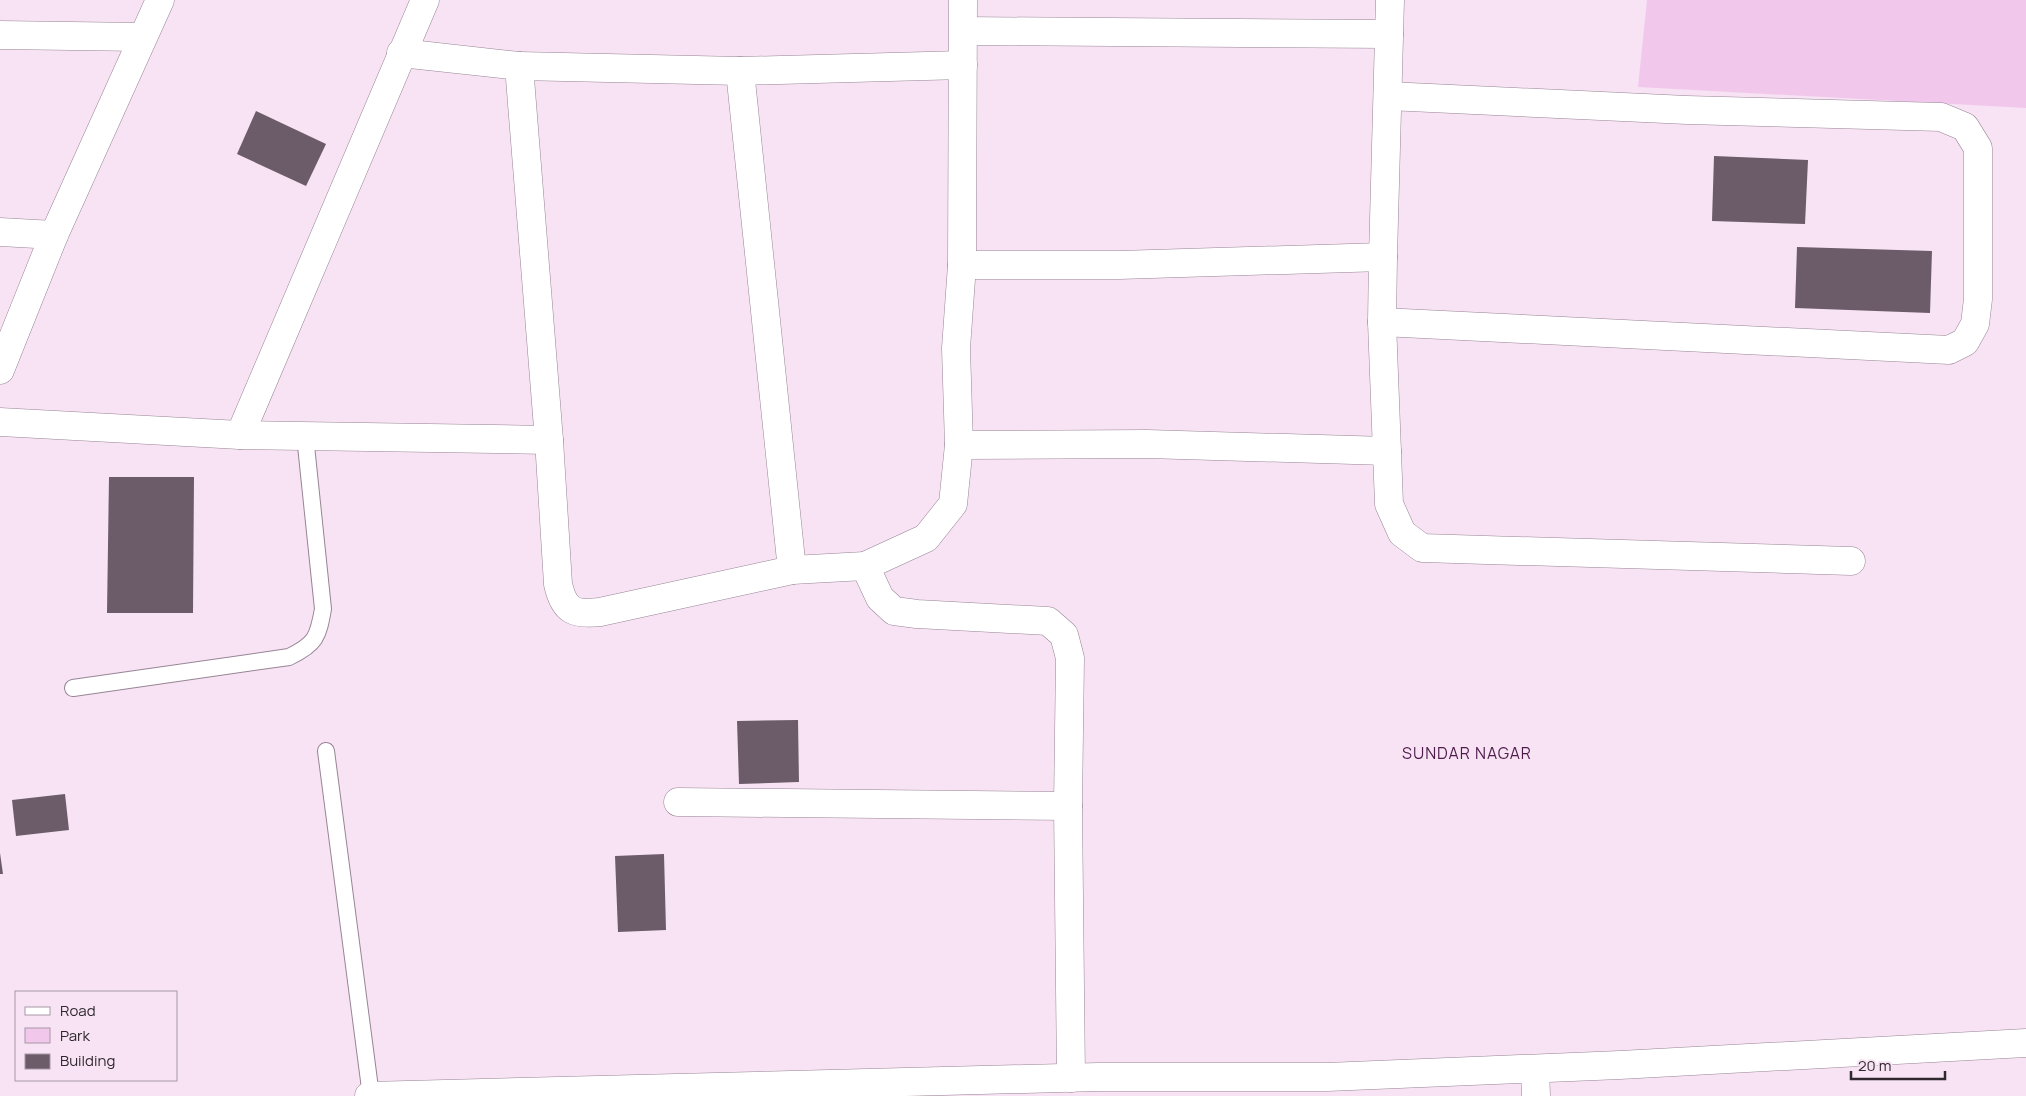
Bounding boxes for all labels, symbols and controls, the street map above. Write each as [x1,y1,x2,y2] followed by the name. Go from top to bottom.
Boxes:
[1402,742,1532,764] district label: SUNDAR NAGAR
[15,991,178,1081] legend
[60,1000,96,1021] text: Road
[60,1025,90,1046] text: Park
[1851,1048,1945,1080] scale bar
[60,1050,115,1071] text: Building
[1858,1055,1891,1076] text: 20 m

